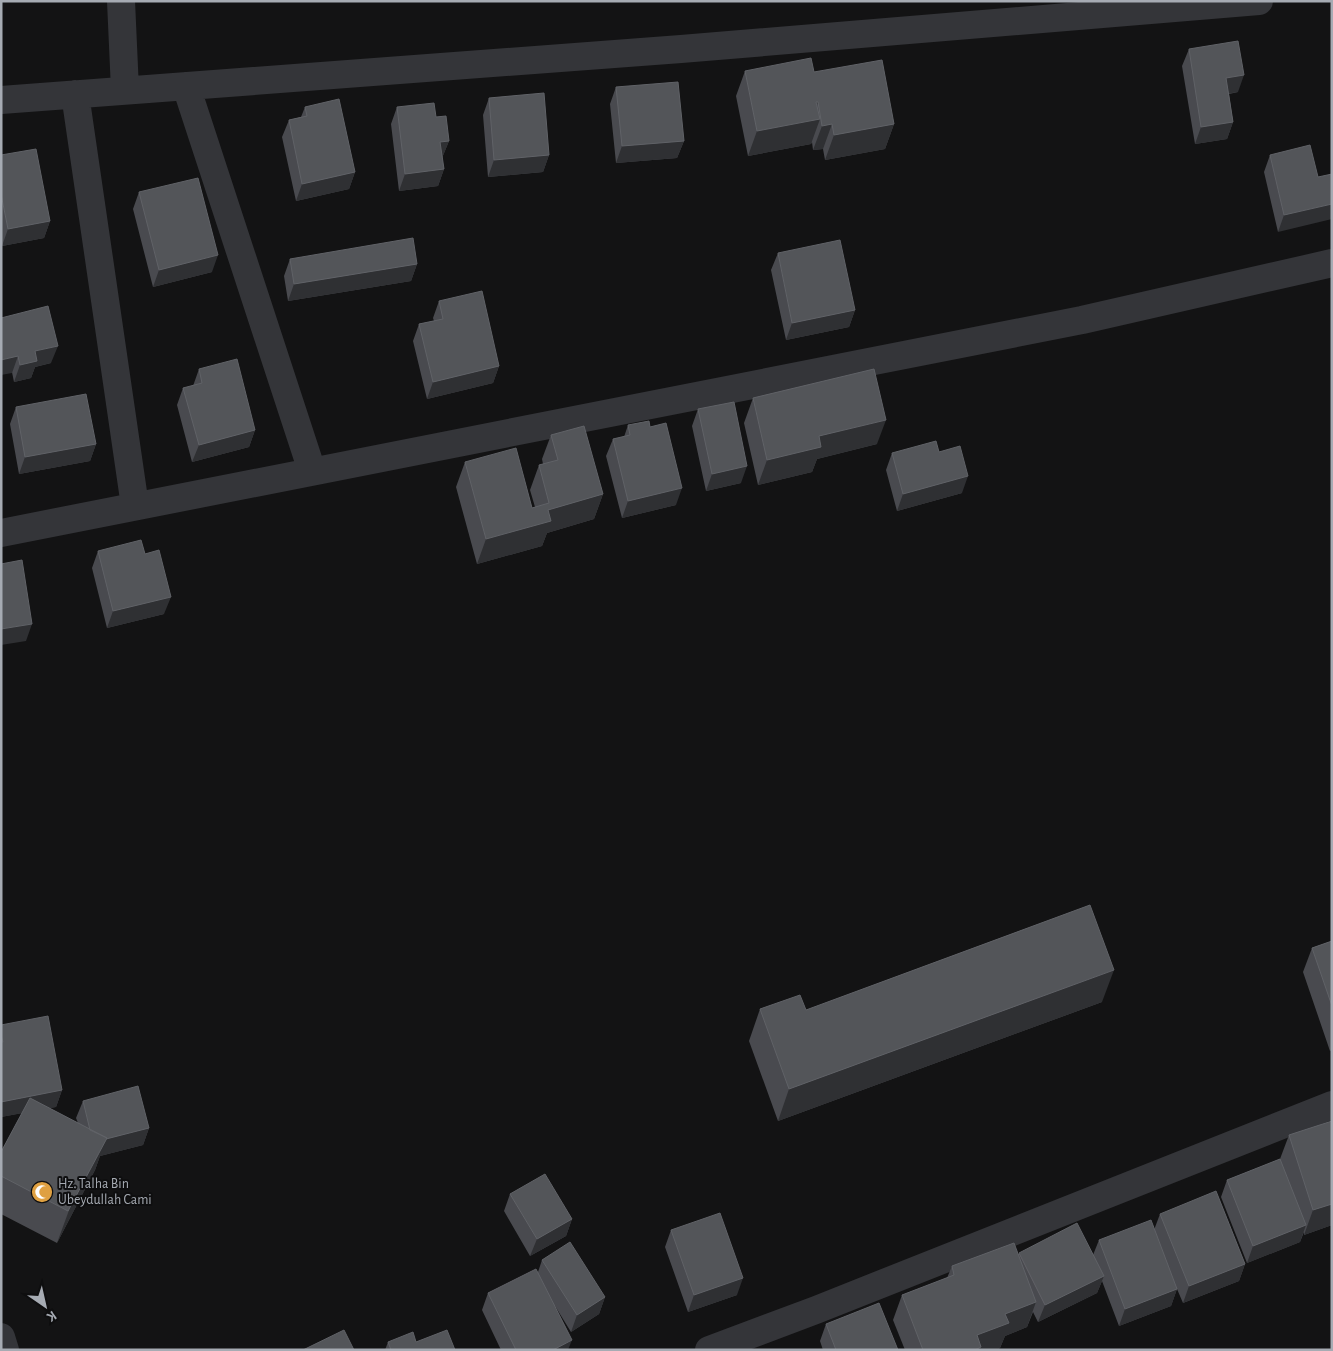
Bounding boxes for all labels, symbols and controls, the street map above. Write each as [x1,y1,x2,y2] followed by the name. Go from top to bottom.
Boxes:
[58,1177,152,1207] place label: Hz. Talha Bin Ubeydullah Cami
[30,1180,54,1204] mosque icon: Hz. Talha Bin Ubeydullah Cami
[20,1281,70,1331] north arrow
[44,1308,59,1324] text: K

